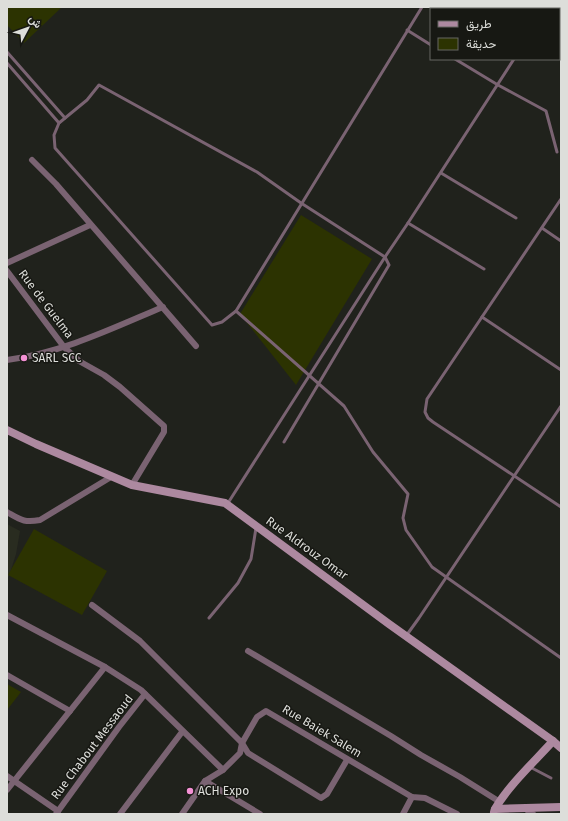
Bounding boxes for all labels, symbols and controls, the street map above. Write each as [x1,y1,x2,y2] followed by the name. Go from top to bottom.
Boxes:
[8,8,48,48] north arrow
[430,8,560,60] legend
[26,13,44,31] text: ش
[466,17,492,32] text: طريق
[466,37,496,51] text: حديقة
[16,267,76,341] street label: Rue de Guelma
[32,351,82,365] place label: SARL SCC
[19,353,29,363] marker: SARL SCC
[263,514,351,583] street label: Rue Aldrouz Omar
[48,692,136,802] street label: Rue Chabout Messaoud
[280,702,364,760] street label: Rue Baiek Salem
[198,784,249,798] place label: ACH Expo
[185,786,195,796] marker: ACH Expo

